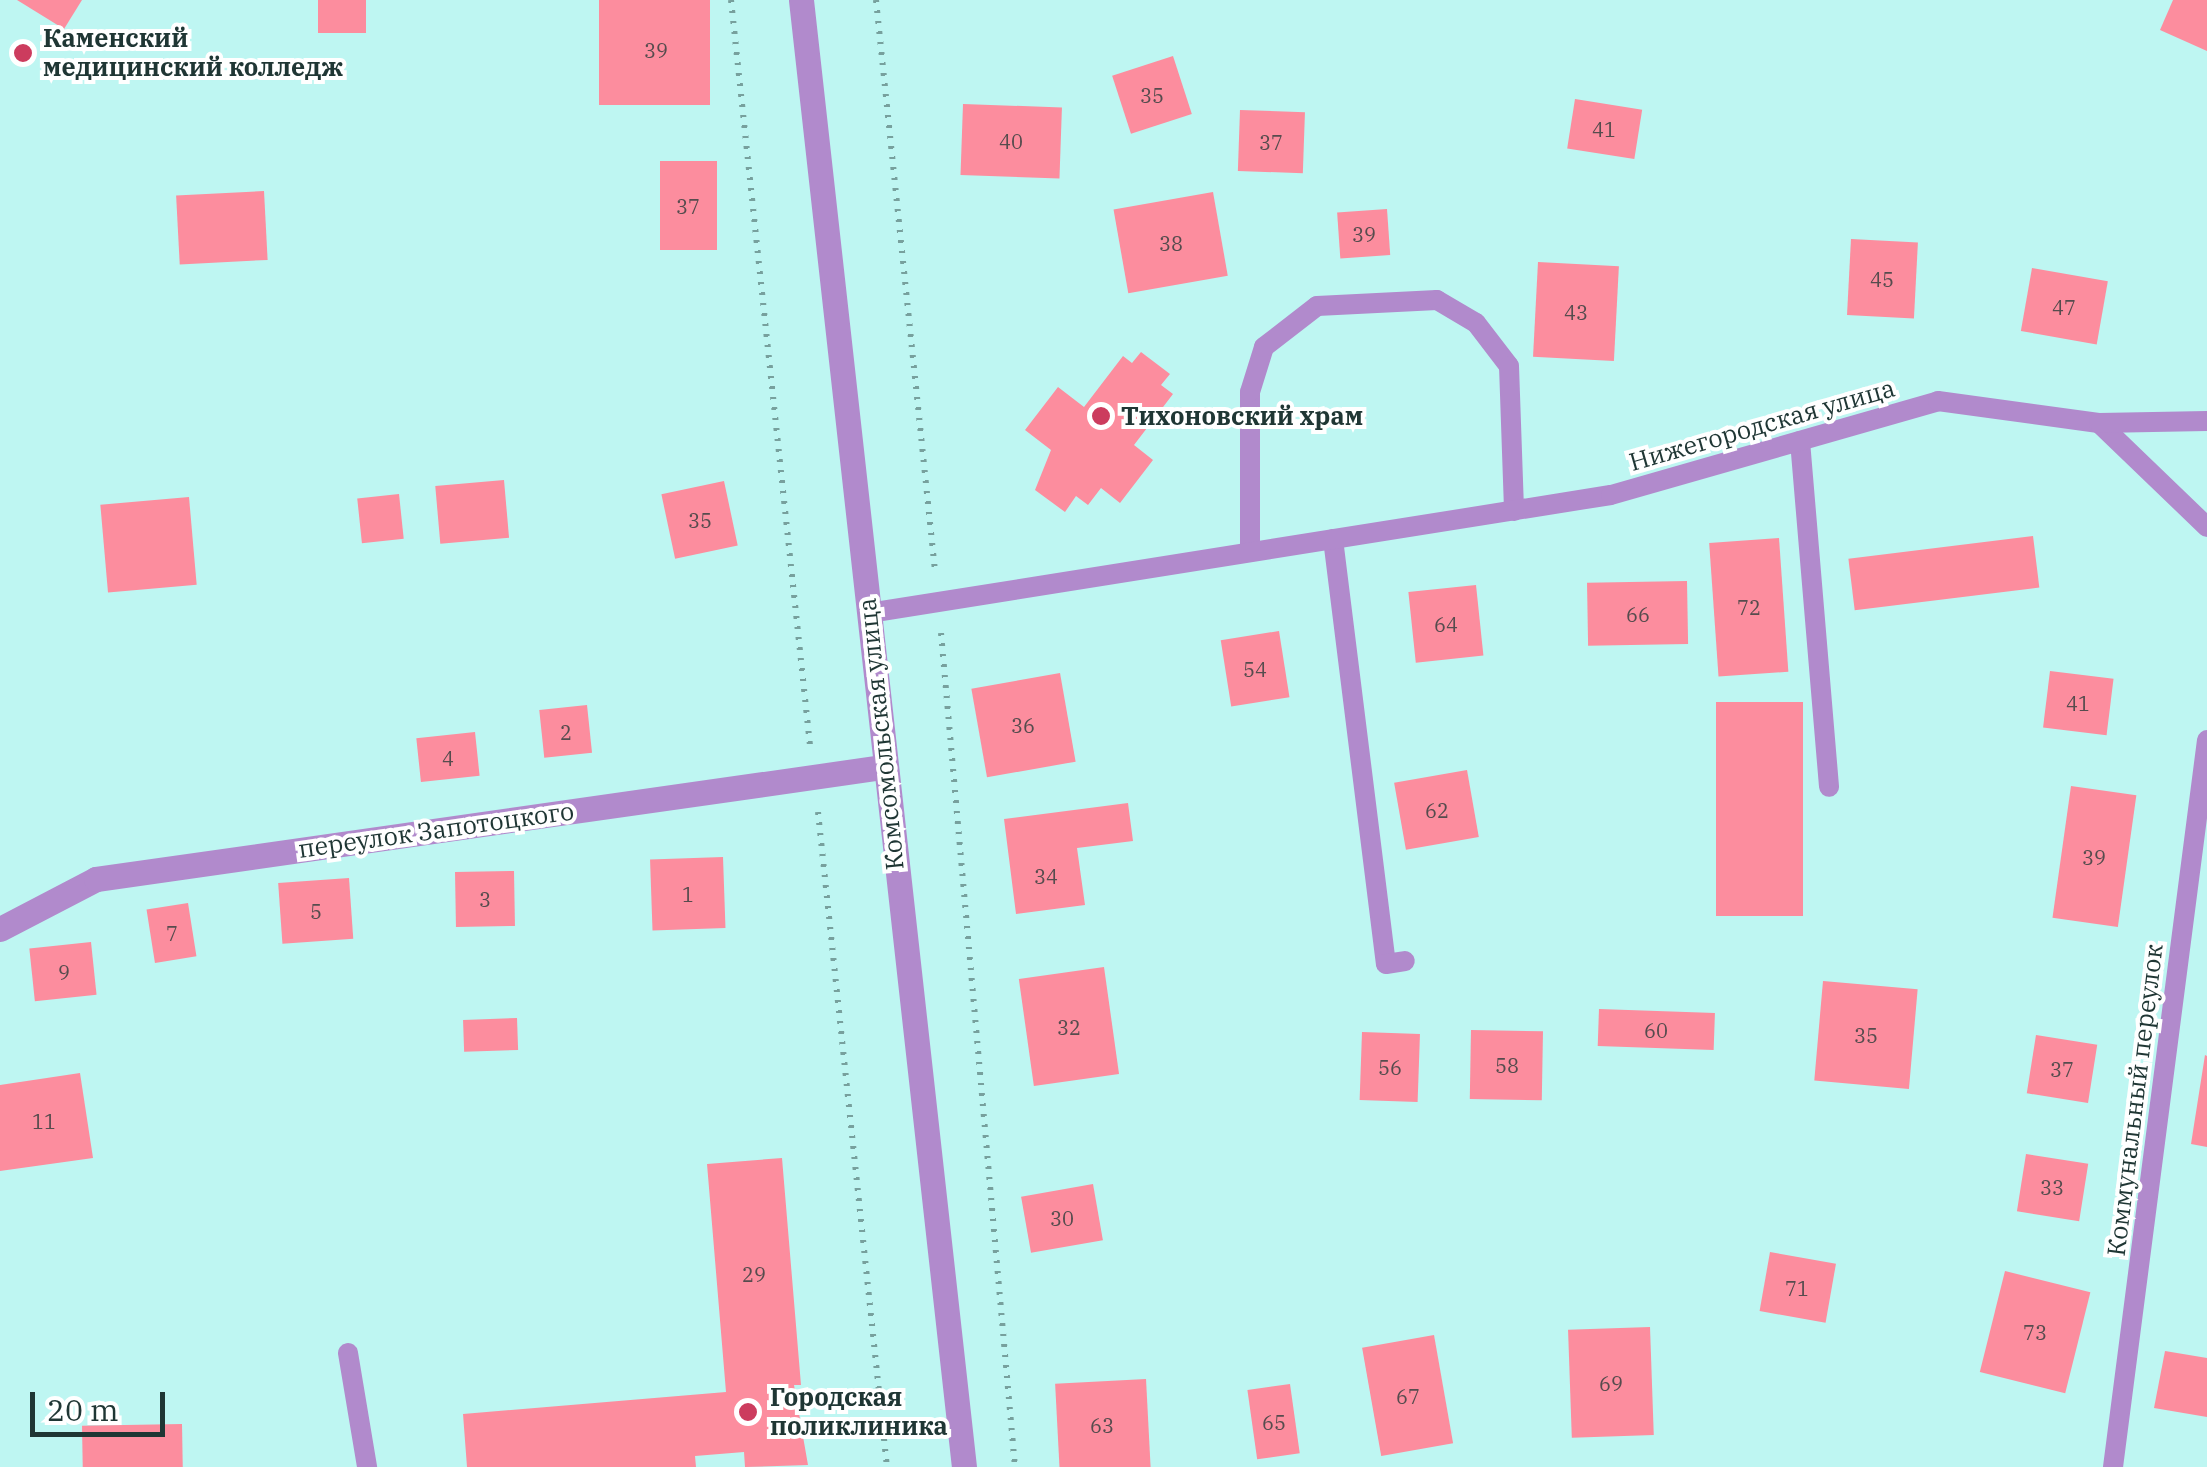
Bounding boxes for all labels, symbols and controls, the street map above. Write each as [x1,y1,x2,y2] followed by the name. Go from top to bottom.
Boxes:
[43,24,343,83] place label: Каменский медицинский колледж
[644,38,668,62] house number: 39
[12,42,34,64] marker: Каменский медицинский колледж
[1140,83,1164,107] house number: 35
[1592,117,1616,141] house number: 41
[999,129,1023,153] house number: 40
[1259,130,1283,154] house number: 37
[676,194,700,218] house number: 37
[1352,222,1376,246] house number: 39
[1159,231,1183,255] house number: 38
[1870,267,1894,291] house number: 45
[2052,295,2076,319] house number: 47
[1564,300,1588,324] house number: 43
[1626,373,1898,477] street label: Нижегородская улица
[1121,401,1363,431] place label: Тихоновский храм
[1090,405,1112,427] marker: Тихоновский храм
[688,508,712,532] house number: 35
[1737,595,1761,619] house number: 72
[852,597,910,871] street label: Комсомольская улица
[1626,602,1650,626] house number: 66
[1434,612,1458,636] house number: 64
[1243,657,1267,681] house number: 54
[2066,691,2090,715] house number: 41
[1011,713,1035,737] house number: 36
[560,720,572,744] house number: 2
[442,746,454,770] house number: 4
[296,796,576,864] street label: переулок Запотоцкого
[1425,798,1449,822] house number: 62
[2082,845,2106,869] house number: 39
[1034,864,1058,888] house number: 34
[682,882,694,906] house number: 1
[479,887,491,911] house number: 3
[310,899,322,923] house number: 5
[166,921,178,945] house number: 7
[2101,942,2169,1258] street label: Коммунальный переулок
[58,960,70,984] house number: 9
[1057,1015,1081,1039] house number: 32
[1644,1018,1668,1042] house number: 60
[1854,1023,1878,1047] house number: 35
[1495,1053,1519,1077] house number: 58
[1378,1055,1402,1079] house number: 56
[2050,1057,2074,1081] house number: 37
[32,1109,56,1133] house number: 11
[2040,1175,2064,1199] house number: 33
[1050,1206,1074,1230] house number: 30
[742,1262,766,1286] house number: 29
[1785,1276,1809,1300] house number: 71
[2023,1320,2047,1344] house number: 73
[1599,1371,1623,1395] house number: 69
[35,1372,170,1434] scale bar
[770,1383,948,1442] place label: Городская поликлиника
[1396,1384,1420,1408] house number: 67
[47,1390,119,1429] text: 20 m
[735,1399,761,1425] marker: Городская поликлиника
[1262,1410,1286,1434] house number: 65
[1090,1413,1114,1437] house number: 63

